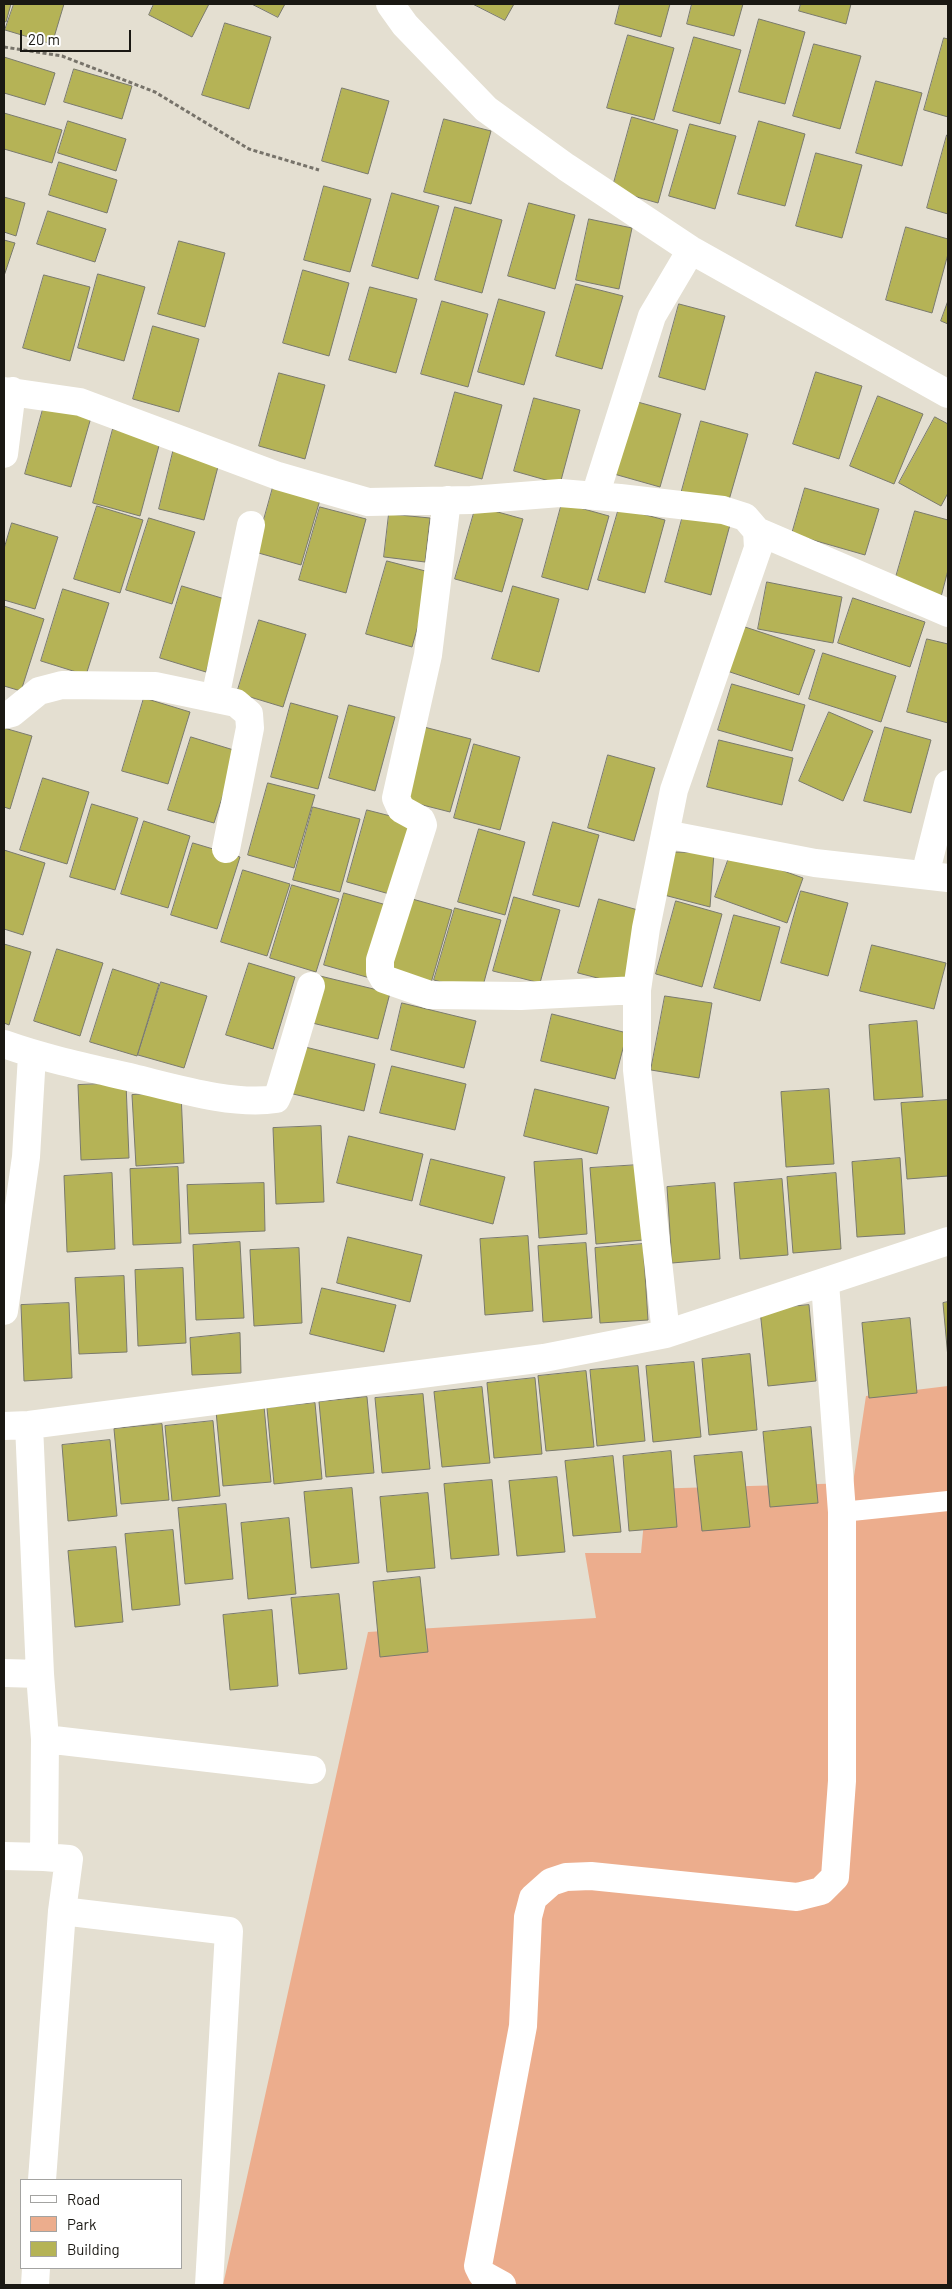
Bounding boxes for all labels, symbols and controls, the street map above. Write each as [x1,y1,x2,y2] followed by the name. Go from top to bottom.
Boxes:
[22,20,134,52] scale bar
[28,30,60,48] text: 20 m
[20,2179,182,2269] legend
[67,2190,100,2208] text: Road
[67,2215,96,2233] text: Park
[67,2240,120,2258] text: Building

